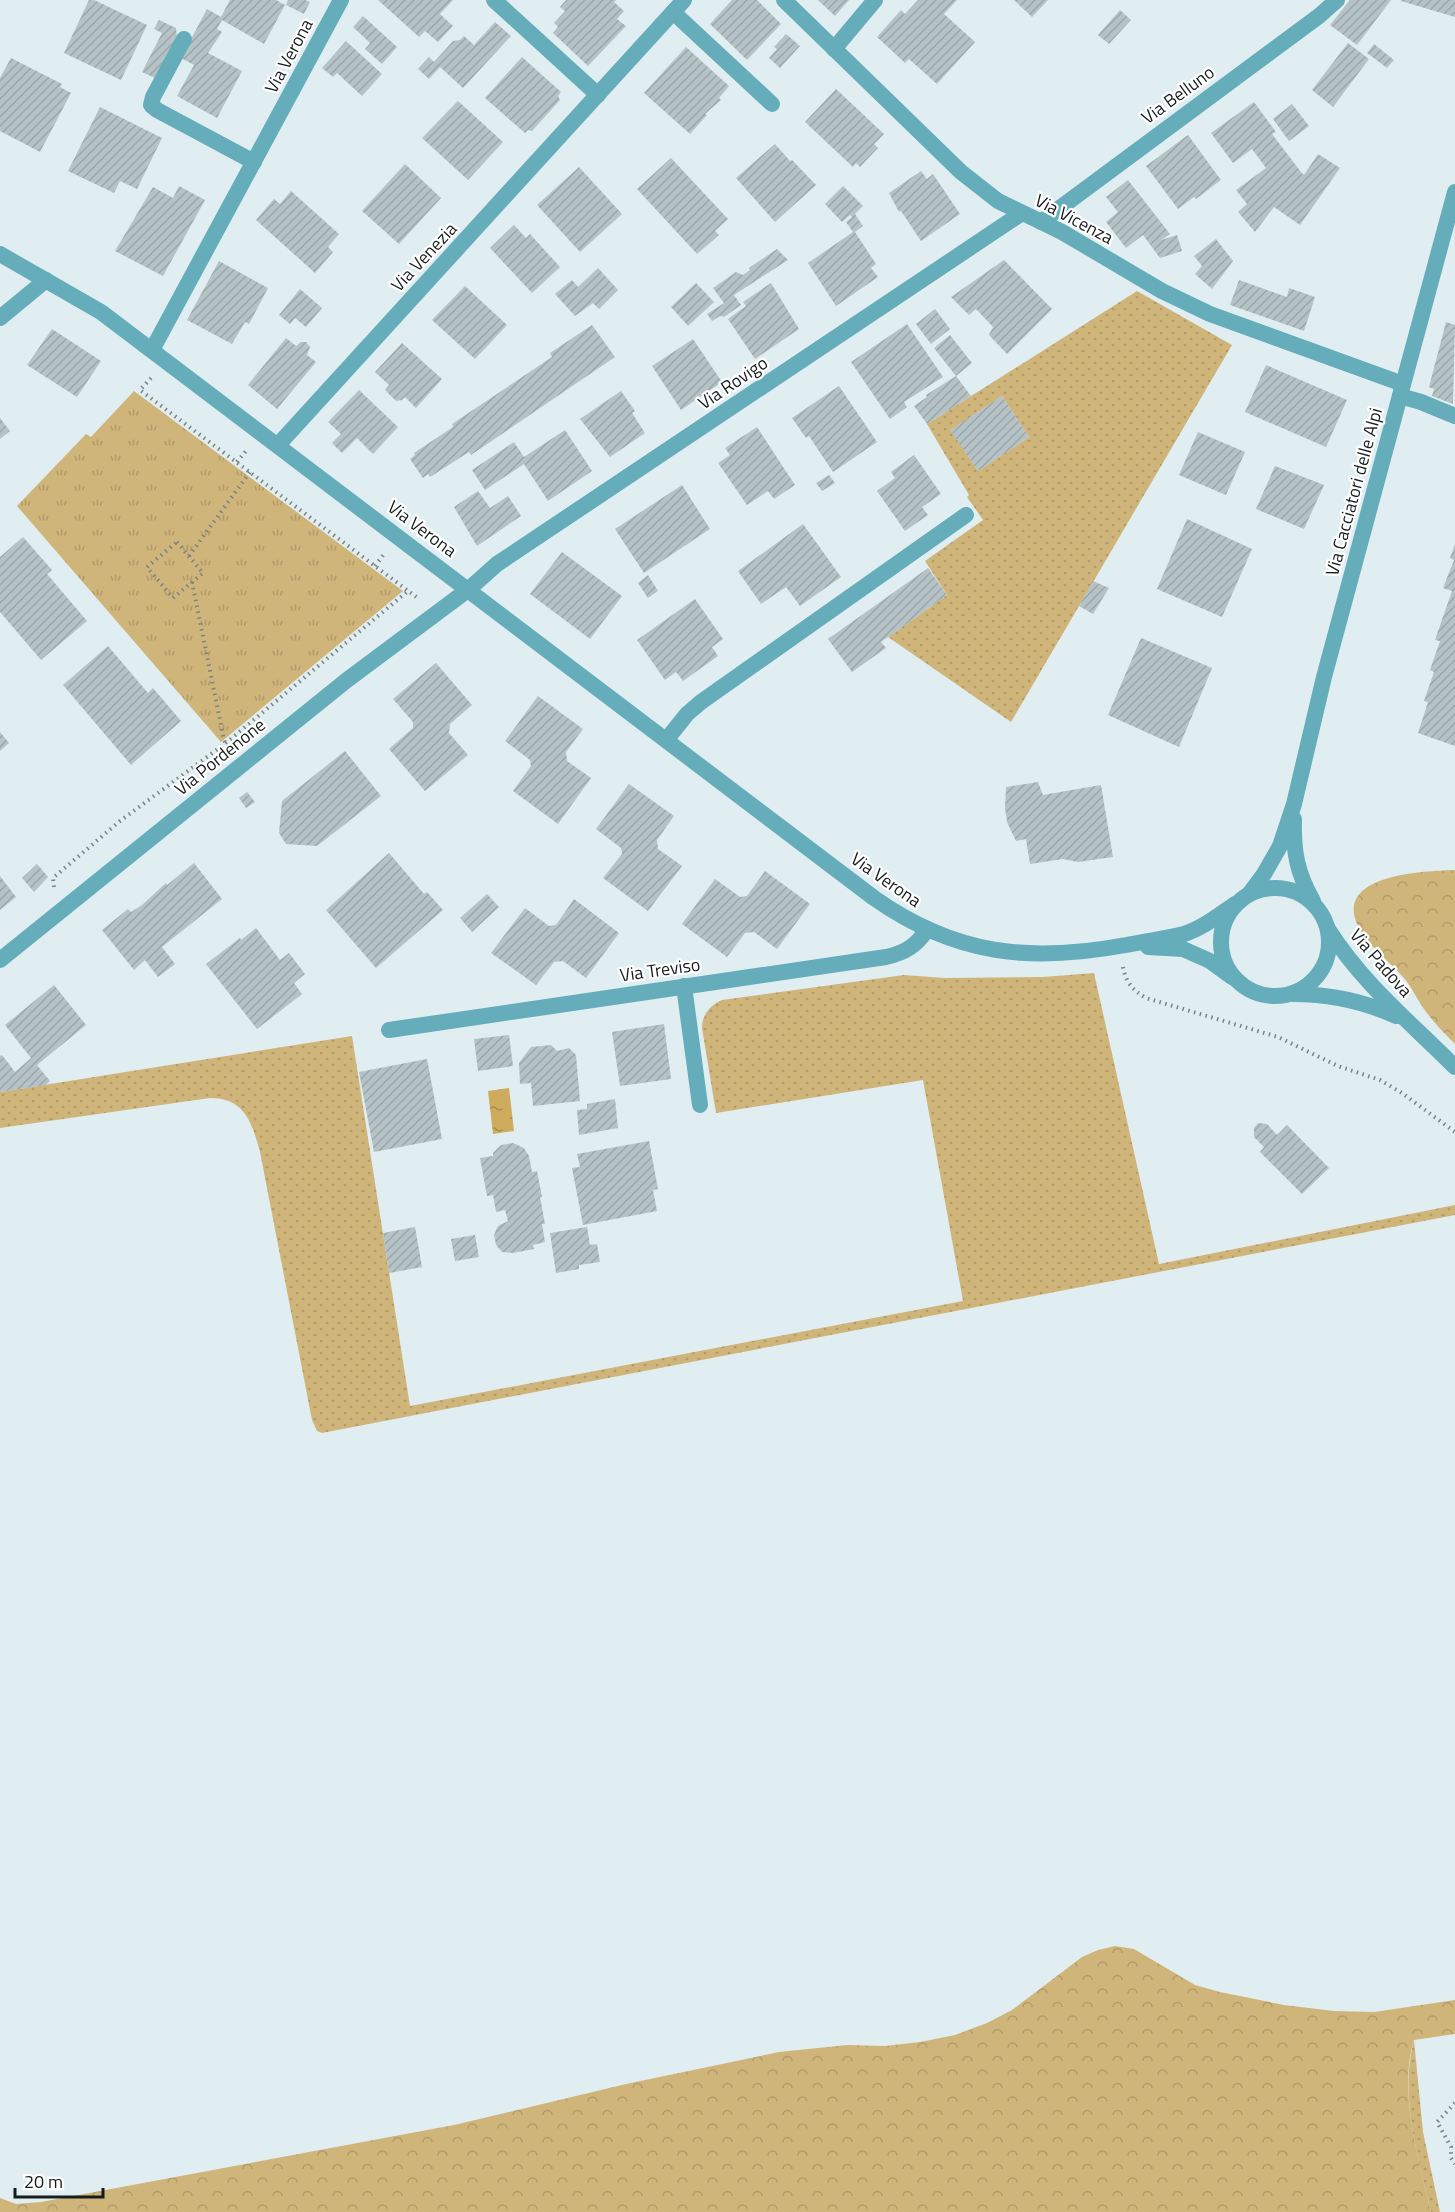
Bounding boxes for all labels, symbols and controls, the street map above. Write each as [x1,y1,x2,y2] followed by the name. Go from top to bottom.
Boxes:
[258,14,319,98] street label: Via Verona
[1136,59,1220,130] street label: Via Belluno
[1030,187,1118,251] street label: Via Vicenza
[384,216,463,297] street label: Via Venezia
[692,349,773,416] street label: Via Rovigo
[1318,405,1389,579] street label: Via Cacciatori delle Alpi
[382,494,463,564] street label: Via Verona
[168,711,271,802] street label: Via Pordenone
[846,845,927,914] street label: Via Verona
[1344,922,1419,1003] street label: Via Padova
[618,951,702,988] street label: Via Treviso
[15,2161,104,2199] scale bar
[24,2168,63,2195] text: 20 m

